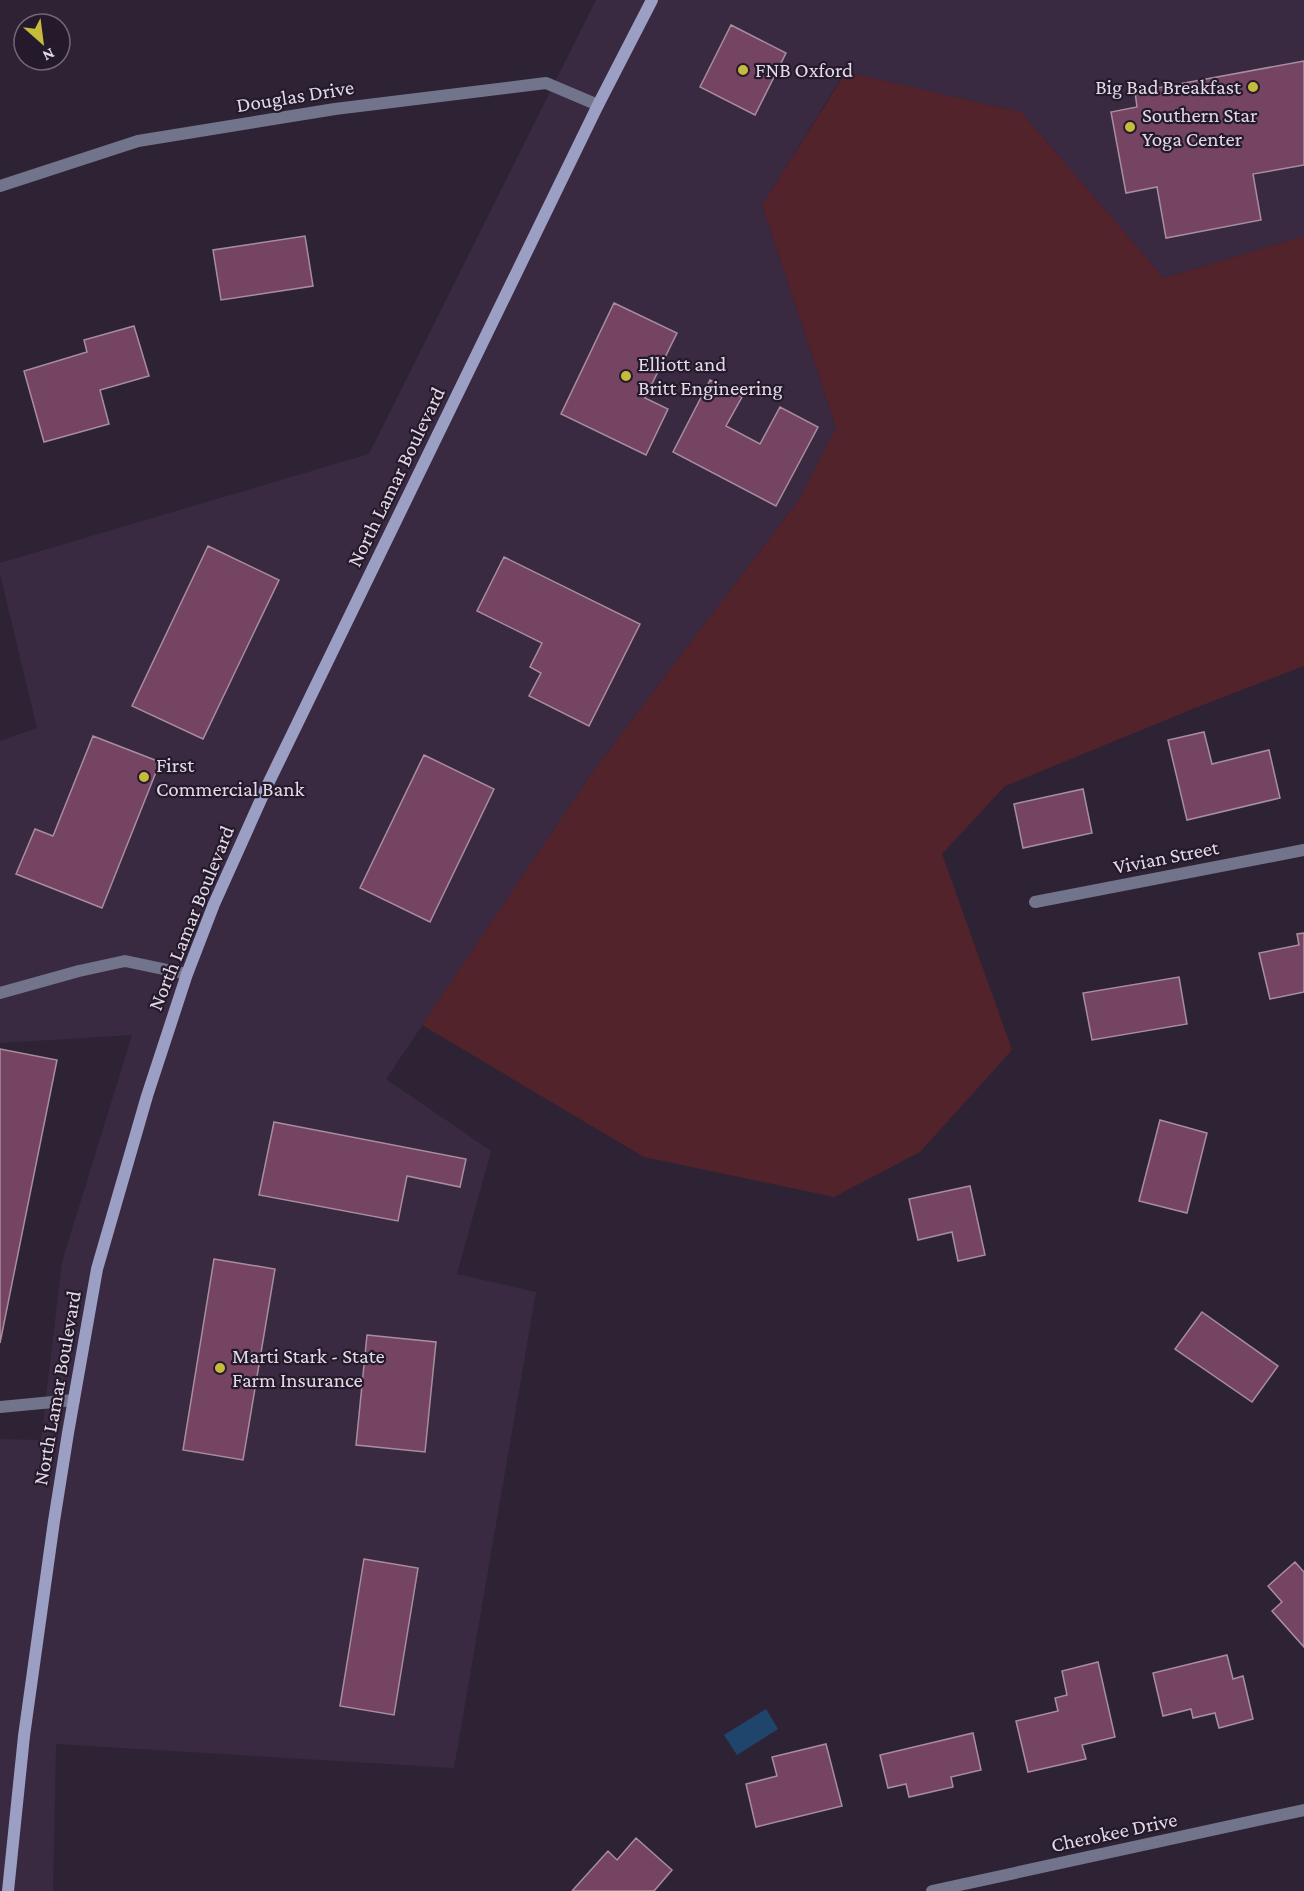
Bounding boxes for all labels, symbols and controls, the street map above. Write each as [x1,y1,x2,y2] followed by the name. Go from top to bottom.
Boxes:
[12,12,72,72] north arrow
[40,45,58,65] text: N
[755,58,853,82] place label: FNB Oxford
[736,63,750,77] marker: FNB Oxford
[234,75,356,117] street label: Douglas Drive
[1095,75,1242,99] place label: Big Bad Breakfast
[1246,80,1260,94] marker: Big Bad Breakfast
[1142,103,1258,151] place label: Southern Star Yoga Center
[1123,120,1137,134] marker: Southern Star Yoga Center
[638,352,783,400] place label: Elliott and Britt Engineering
[619,369,633,383] marker: Elliott and Britt Engineering
[342,383,450,571] street label: North Lamar Boulevard
[156,753,305,801] place label: First Commercial Bank
[137,770,151,784] marker: First Commercial Bank
[143,822,239,1014] street label: North Lamar Boulevard
[1111,835,1222,879] street label: Vivian Street
[28,1289,86,1487] street label: North Lamar Boulevard
[232,1344,385,1392] place label: Marti Stark - State Farm Insurance
[213,1361,227,1375] marker: Marti Stark - State Farm Insurance
[1049,1807,1179,1857] street label: Cherokee Drive

